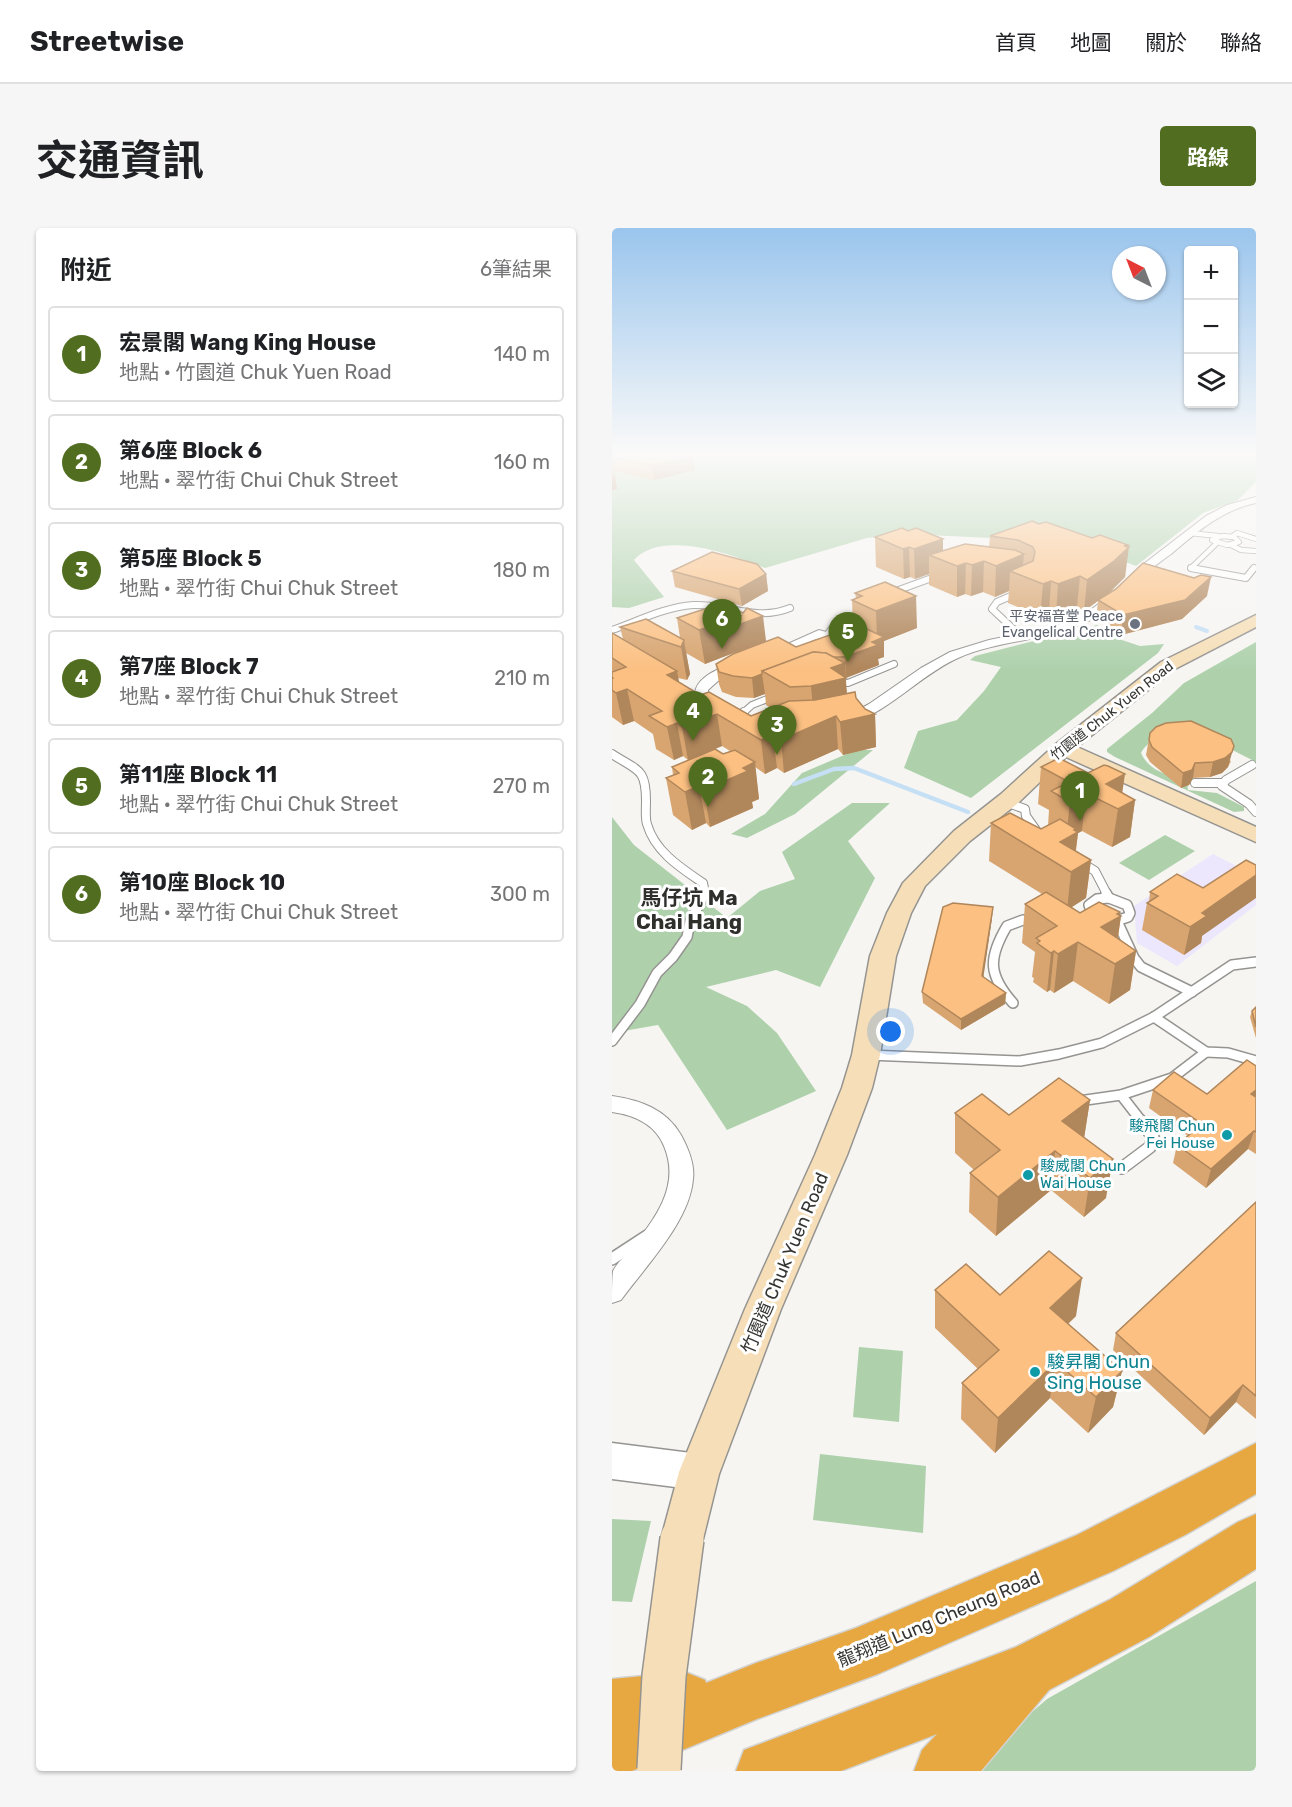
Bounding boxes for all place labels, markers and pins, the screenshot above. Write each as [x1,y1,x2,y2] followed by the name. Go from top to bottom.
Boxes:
[702,600,742,649] pin: 6
[1002,608,1123,641] place label: 平安福音堂 Peace Evangelical Centre
[828,612,868,662] pin: 5
[1128,617,1142,631] marker: 平安福音堂 Peace Evangelical Centre
[674,692,712,741] pin: 4
[758,706,796,755] pin: 3
[688,758,728,807] pin: 2
[1060,772,1100,821] pin: 1
[1129,1117,1215,1152] place label: 駿飛閣 Chun Fei House
[1220,1128,1234,1142] marker: 駿飛閣 Chun Fei House
[1040,1157,1126,1192] place label: 駿威閣 Chun Wai House
[1021,1168,1035,1182] marker: 駿威閣 Chun Wai House
[1047,1351,1150,1394] place label: 駿昇閣 Chun Sing House
[1028,1365,1042,1379] marker: 駿昇閣 Chun Sing House

